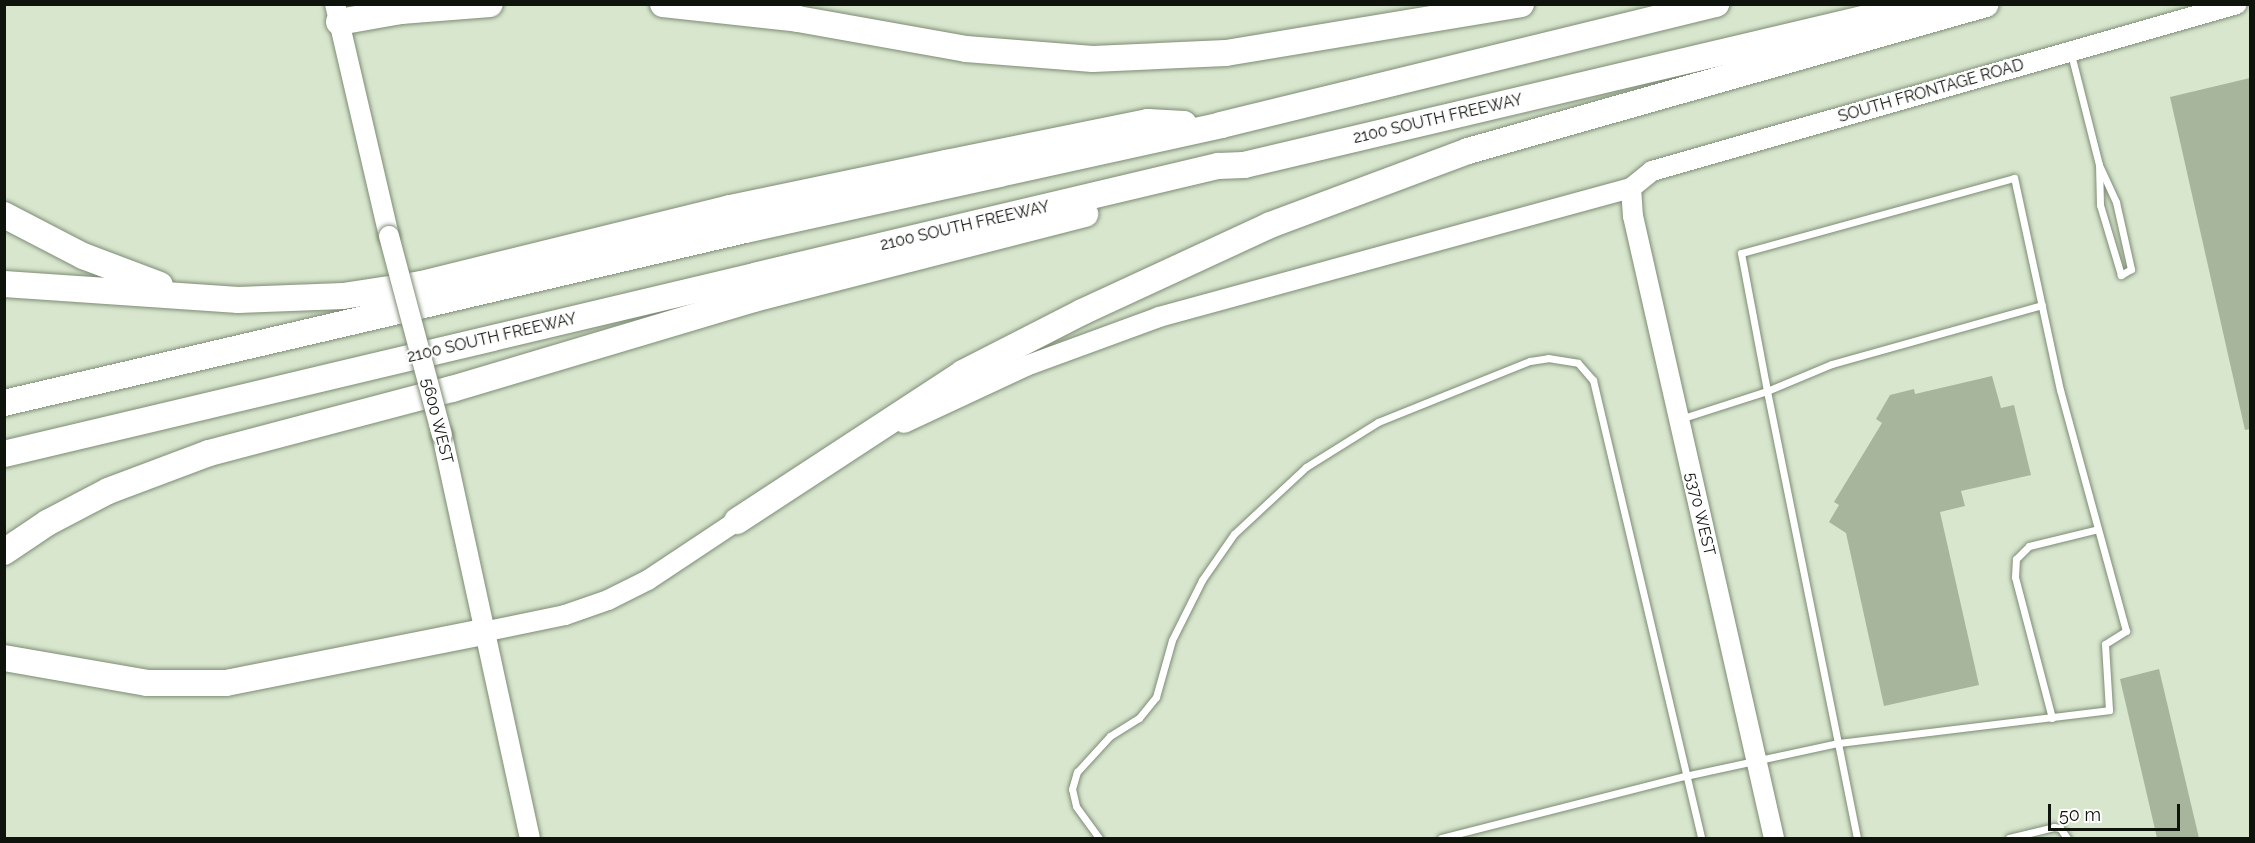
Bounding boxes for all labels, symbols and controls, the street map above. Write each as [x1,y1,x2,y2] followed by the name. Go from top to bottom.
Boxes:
[1836,55,2026,127] street label: SOUTH FRONTAGE ROAD
[1351,90,1525,148] street label: 2100 SOUTH FREEWAY
[878,197,1052,255] street label: 2100 SOUTH FREEWAY
[405,309,579,367] street label: 2100 SOUTH FREEWAY
[417,376,457,466] street label: 5600 WEST
[1681,470,1719,558] street label: 5370 WEST
[2051,792,2183,830] scale bar
[2059,804,2101,825] text: 50 m

